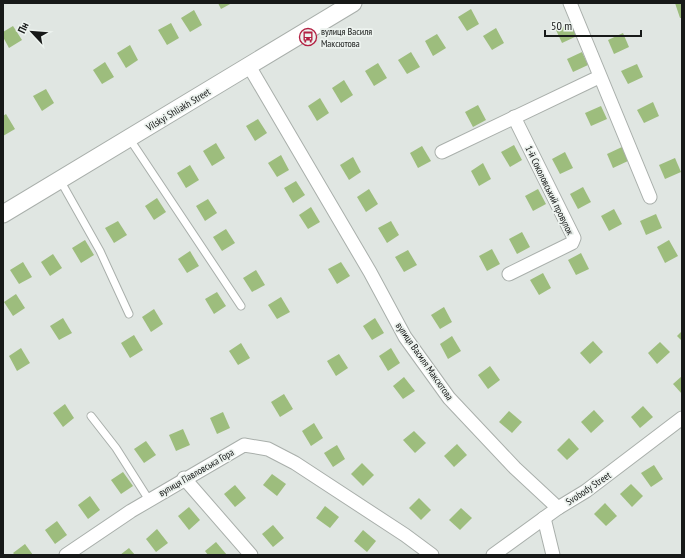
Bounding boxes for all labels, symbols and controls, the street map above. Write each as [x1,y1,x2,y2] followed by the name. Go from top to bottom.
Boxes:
[12,12,52,52] north arrow
[545,12,641,38] scale bar
[551,18,572,33] text: 50 m
[14,20,32,35] text: Пн
[321,25,372,50] place label: вулиця Василя Максютова
[298,27,318,47] bus stop icon: вулиця Василя Максютова
[143,85,213,134] street label: Vilskyi Shliakh Street
[522,143,577,237] street label: 1-й Соколовський провулок
[393,320,456,403] street label: вулиця Василя Максютова
[156,446,236,499] street label: вулиця Павловська Гора
[563,468,614,508] street label: Svobody Street

